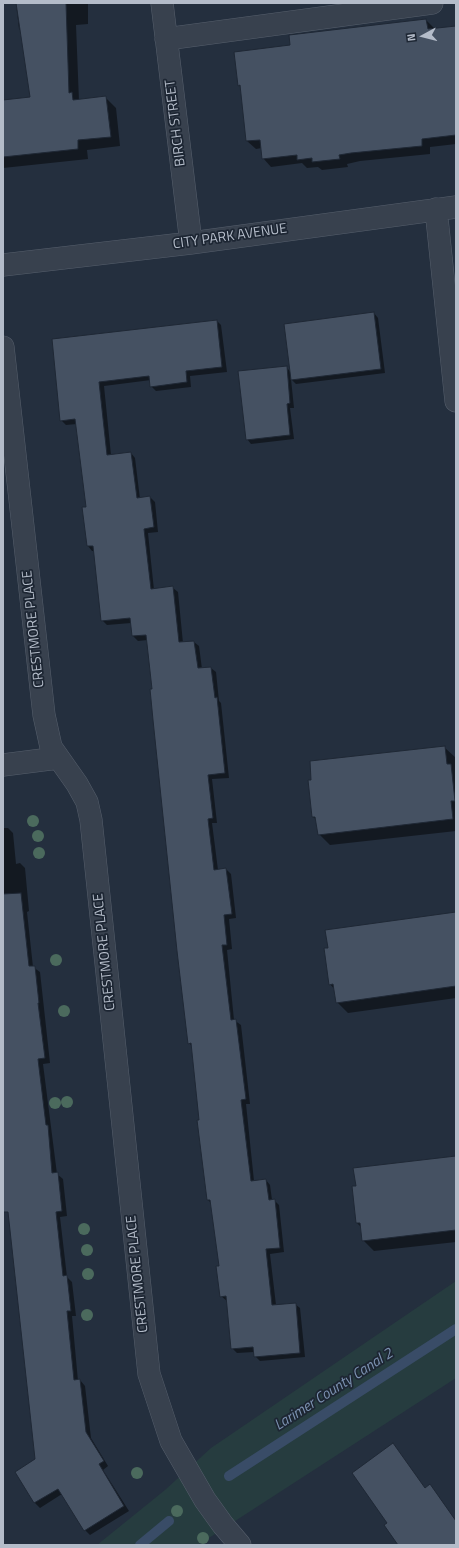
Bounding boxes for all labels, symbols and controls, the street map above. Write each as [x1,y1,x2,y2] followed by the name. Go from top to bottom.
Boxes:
[403,16,443,56] north arrow
[403,33,419,42] text: N
[162,79,190,167] street label: BIRCH STREET
[172,221,288,253] street label: CITY PARK AVENUE
[19,570,49,688] street label: CRESTMORE PLACE
[90,893,120,1011] street label: CRESTMORE PLACE
[123,1215,153,1333] street label: CRESTMORE PLACE
[271,1345,397,1435] water label: Larimer County Canal 2

